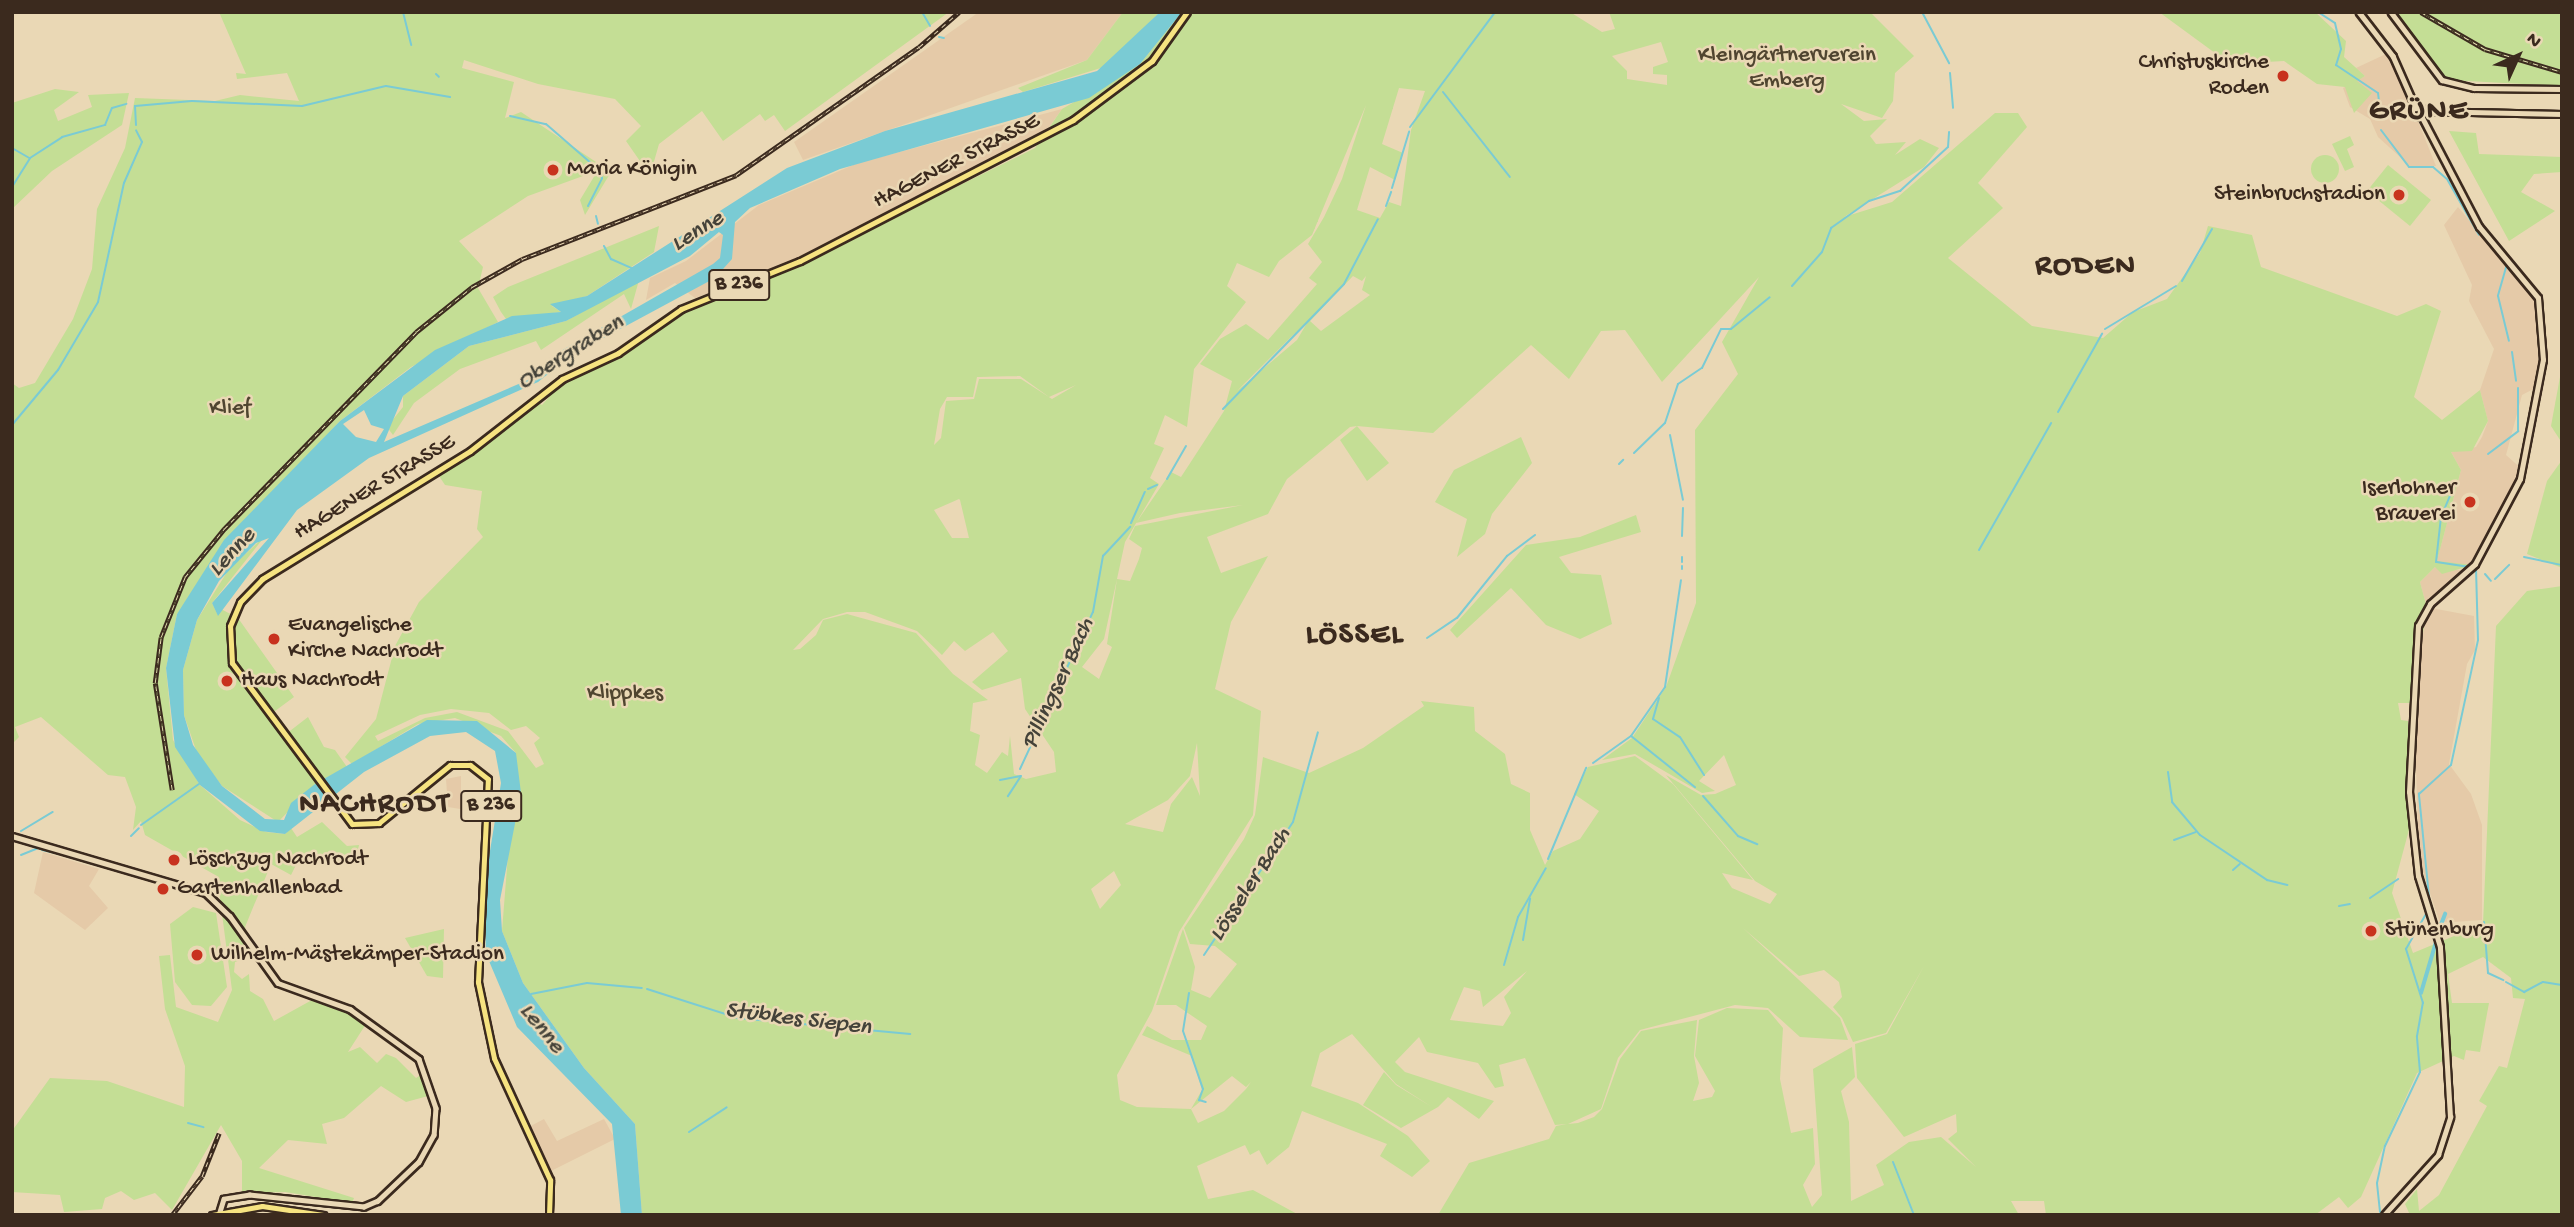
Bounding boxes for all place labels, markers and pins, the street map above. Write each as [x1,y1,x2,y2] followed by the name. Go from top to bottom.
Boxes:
[2139,49,2269,103] place label: Christuskirche Roden
[2275,68,2291,84] marker: Christuskirche Roden
[567,156,697,184] place label: Maria Königin
[545,162,561,178] marker: Maria Königin
[2214,181,2385,209] place label: Steinbruchstadion
[2391,187,2407,203] marker: Steinbruchstadion
[2362,475,2456,529] place label: Iserlohner Brauerei
[2462,494,2478,510] marker: Iserlohner Brauerei
[288,612,442,666] place label: Evangelische Kirche Nachrodt
[266,631,282,647] marker: Evangelische Kirche Nachrodt
[241,667,383,695] place label: Haus Nachrodt
[219,673,235,689] marker: Haus Nachrodt
[188,846,367,874] place label: Löschzug Nachrodt
[166,852,182,868] marker: Löschzug Nachrodt
[177,875,341,903] place label: Gartenhallenbad
[155,881,171,897] marker: Gartenhallenbad
[2385,917,2494,945] place label: Stünenburg
[2363,923,2379,939] marker: Stünenburg
[211,941,504,969] place label: Wilhelm-Mästekämper-Stadion
[189,947,205,963] marker: Wilhelm-Mästekämper-Stadion

